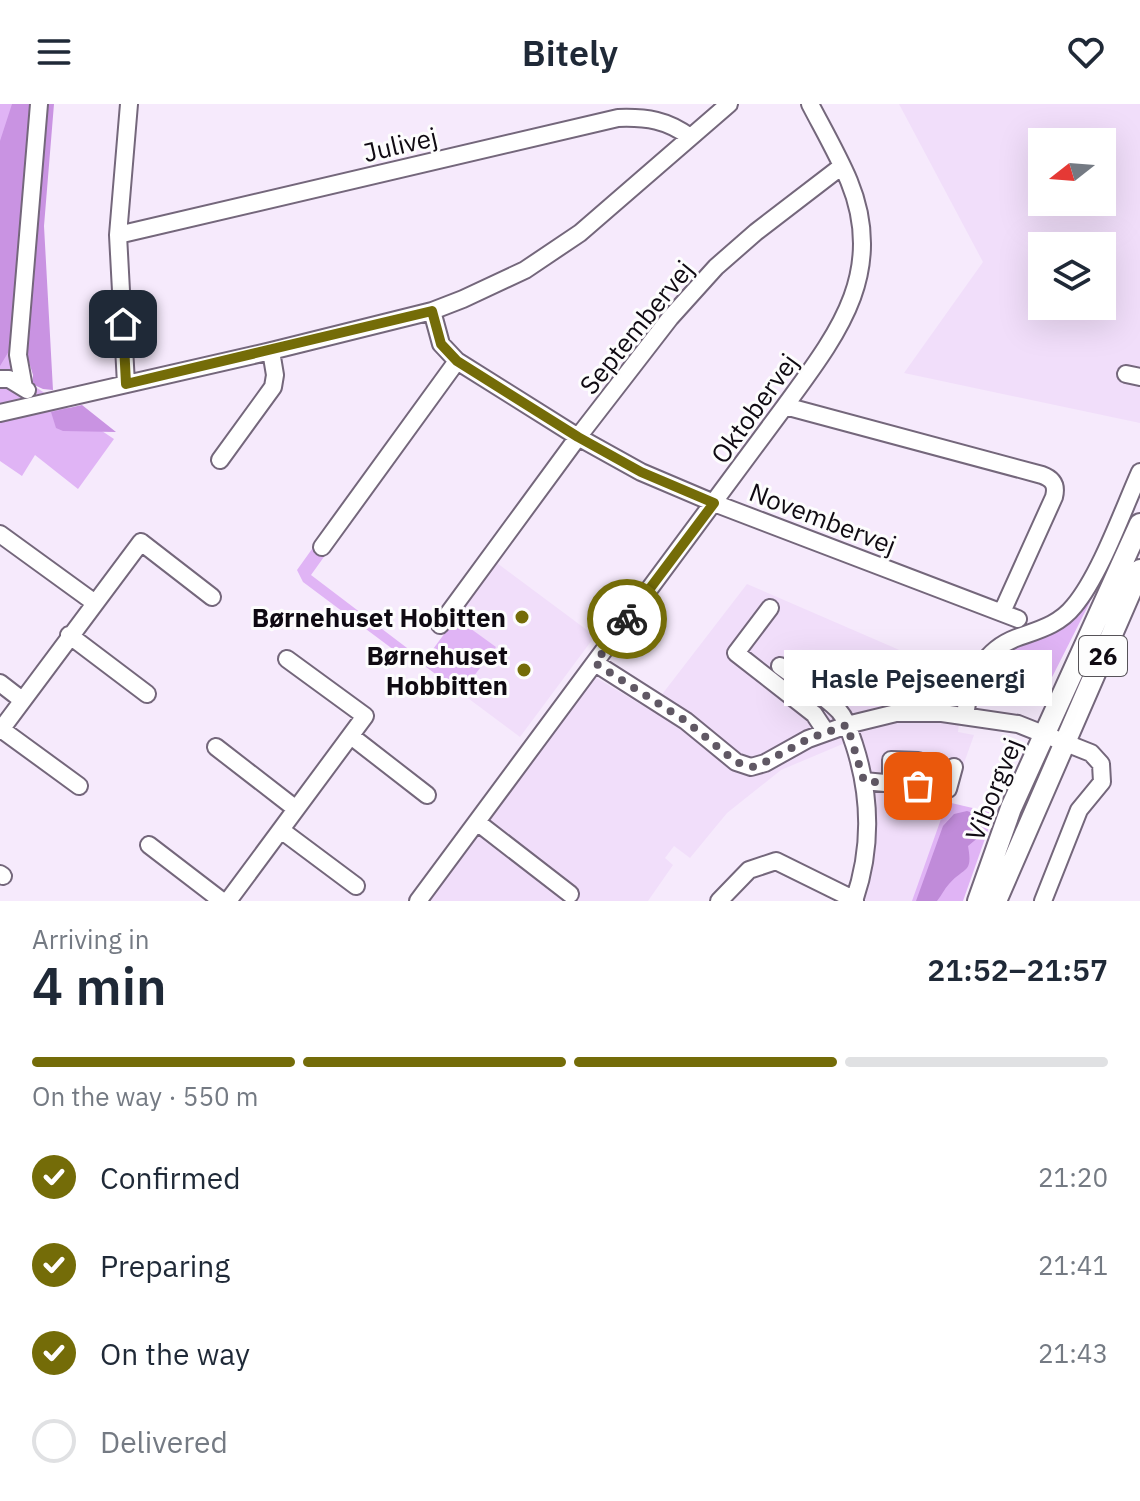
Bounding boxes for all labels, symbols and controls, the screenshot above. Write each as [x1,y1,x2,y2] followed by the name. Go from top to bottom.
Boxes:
[522,29,618,76] text: Bitely
[32,30,76,74] icon: menu
[1064,30,1108,74] icon: heart
[360,119,440,169] street label: Julivej
[1028,128,1116,216] north arrow
[1028,128,1116,320] map controls
[1028,232,1116,320] button: layers
[572,253,700,401] street label: Septembervej
[89,290,157,358] pin
[101,302,145,346] icon: home
[703,346,805,470] street label: Oktobervej
[745,474,901,562] street label: Novembervej
[587,579,667,659] courier
[605,597,649,641] icon: bike
[252,600,506,634] place label: Børnehuset Hobitten
[513,608,531,626] marker: Børnehuset Hobitten
[1079,636,1127,676] road number: 26
[367,638,508,702] place label: Børnehuset Hobbitten
[784,650,1052,706] callout: Hasle Pejseenergi
[515,661,533,679] marker: Børnehuset Hobbitten
[810,661,1026,695] text: Hasle Pejseenergi
[957,733,1029,845] street label: Viborgvej
[884,752,952,820] pin
[896,764,940,808] icon: bag
[32,922,149,956] text: Arriving in
[927,950,1108,989] text: 21:52–21:57
[32,952,167,1019] text: 4 min
[32,1079,258,1113] text: On the way · 550 m
[32,1155,76,1199] icon: check
[100,1158,241,1197] text: Confirmed
[1038,1160,1108,1194] text: 21:20
[32,1243,76,1287] icon: check
[100,1246,230,1285] text: Preparing
[1038,1248,1108,1282] text: 21:41
[32,1331,76,1375] icon: check
[100,1334,250,1373] text: On the way
[1038,1336,1108,1370] text: 21:43
[100,1422,228,1461] text: Delivered

